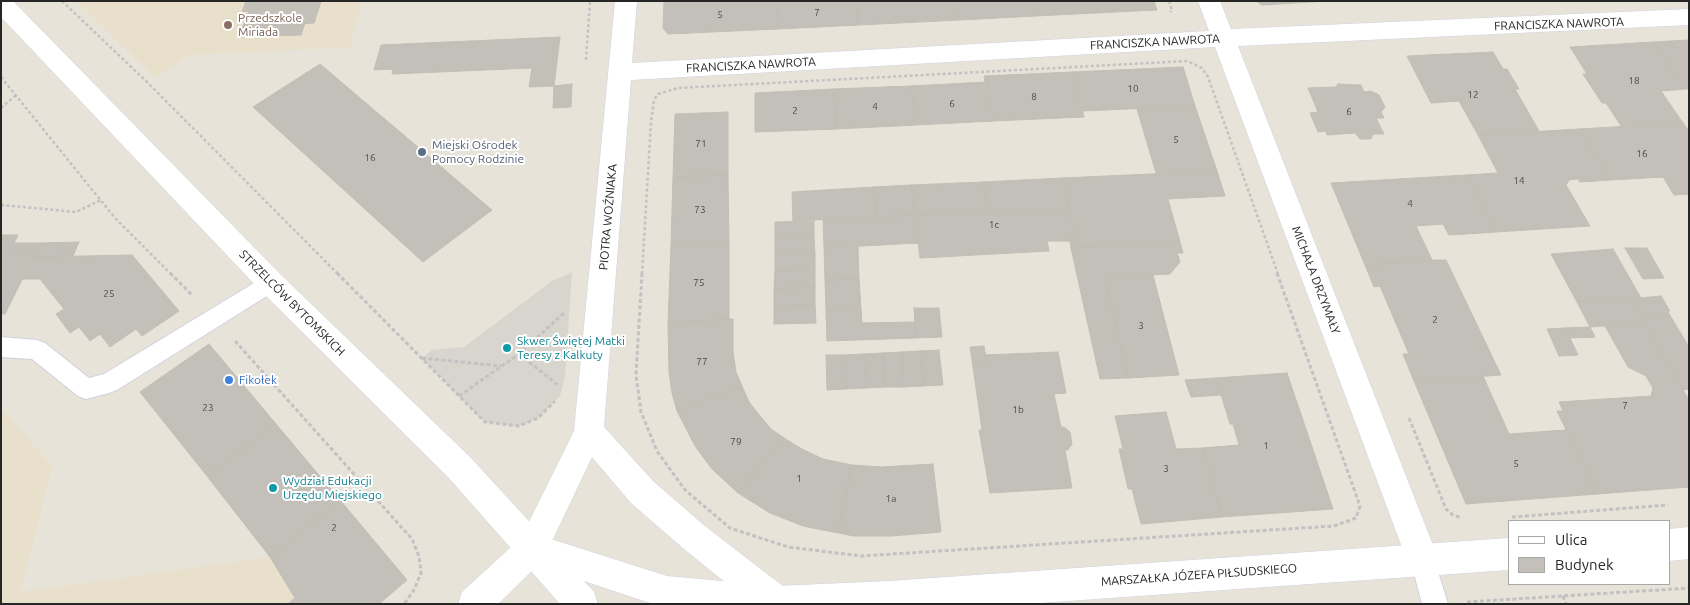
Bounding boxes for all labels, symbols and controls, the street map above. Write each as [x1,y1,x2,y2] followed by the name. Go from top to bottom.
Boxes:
[814,7,820,19] house number: 7
[717,9,723,21] house number: 5
[238,11,302,39] place label: Przedszkole Miriada
[1494,15,1624,33] street label: FRANCISZKA NAWROTA
[222,19,234,31] marker: Przedszkole Miriada
[1090,31,1220,53] street label: FRANCISZKA NAWROTA
[686,54,816,76] street label: FRANCISZKA NAWROTA
[1628,75,1640,87] house number: 18
[1127,83,1139,95] house number: 10
[1467,89,1479,101] house number: 12
[1031,91,1037,103] house number: 8
[949,98,955,110] house number: 6
[872,101,878,113] house number: 4
[792,105,798,117] house number: 2
[1346,106,1352,118] house number: 6
[1173,134,1179,146] house number: 5
[432,138,524,166] place label: Miejski Ośrodek Pomocy Rodzinie
[695,138,707,150] house number: 71
[416,146,428,158] marker: Miejski Ośrodek Pomocy Rodzinie
[1636,148,1648,160] house number: 16
[364,152,376,164] house number: 16
[596,163,620,271] street label: PIOTRA WOŹNIAKA
[1513,175,1525,187] house number: 14
[1407,198,1413,210] house number: 4
[694,204,706,216] house number: 73
[989,219,999,231] house number: 1c
[1289,224,1343,336] street label: MICHAŁA DRZYMAŁY
[236,247,348,359] street label: STRZELCÓW BYTOMSKICH
[693,277,705,289] house number: 75
[103,288,115,300] house number: 25
[1432,314,1438,326] house number: 2
[1138,320,1144,332] house number: 3
[517,334,625,362] place label: Skwer Świętej Matki Teresy z Kalkuty
[501,342,513,354] marker: Skwer Świętej Matki Teresy z Kalkuty
[696,356,708,368] house number: 77
[239,373,277,387] place label: Fikołek
[223,374,235,386] marker: Fikołek
[1622,400,1628,412] house number: 7
[202,402,214,414] house number: 23
[1012,404,1024,416] house number: 1b
[730,436,742,448] house number: 79
[1263,440,1269,452] house number: 1
[1513,458,1519,470] house number: 5
[1163,463,1169,475] house number: 3
[796,473,802,485] house number: 1
[283,474,382,502] place label: Wydział Edukacji Urzędu Miejskiego
[267,482,279,494] marker: Wydział Edukacji Urzędu Miejskiego
[886,493,896,505] house number: 1a
[1508,520,1670,585] legend
[331,522,337,534] house number: 2
[1555,531,1587,548] text: Ulica
[1555,556,1614,573] text: Budynek
[1100,561,1298,589] street label: MARSZAŁKA JÓZEFA PIŁSUDSKIEGO

